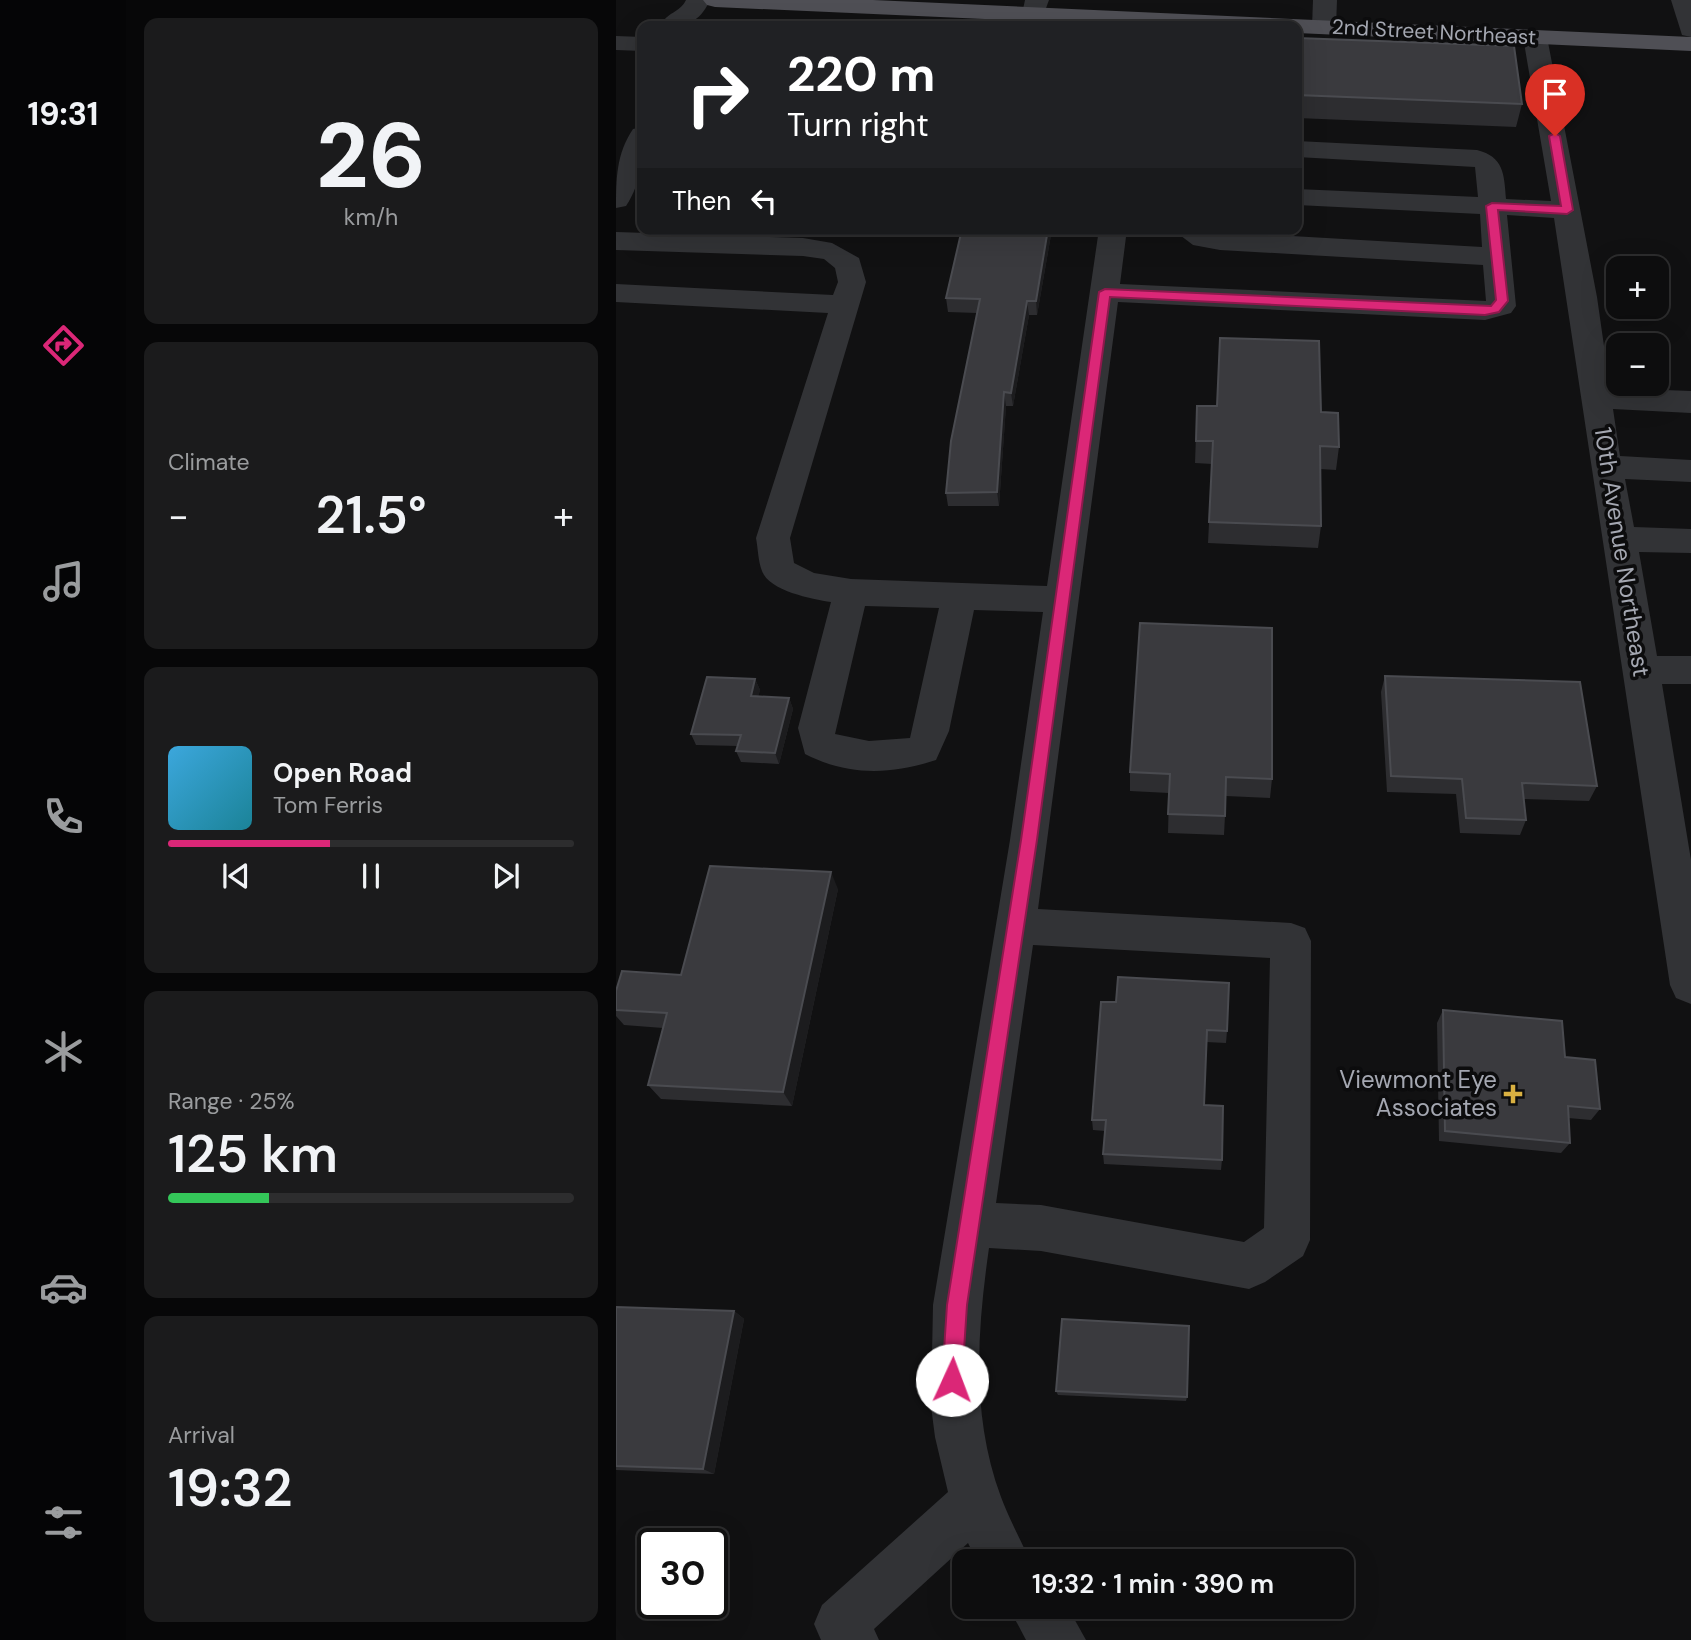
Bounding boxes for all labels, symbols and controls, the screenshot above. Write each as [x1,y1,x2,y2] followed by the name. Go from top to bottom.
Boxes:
[1331,13,1537,51] street label: 2nd Street Northeast
[787,42,935,106] text: 220 m
[672,49,763,140] icon: right
[1525,64,1585,136] pin
[1536,75,1574,113] icon: arrive
[28,93,98,135] text: 19:31
[316,97,426,215] text: 26
[787,104,929,146] text: Turn right
[745,182,783,220] icon: left
[672,184,731,218] text: Then
[344,202,398,232] text: km/h
[1606,256,1669,396] map controls
[1606,256,1669,319] button: +
[39,321,88,370] icon: directions
[1606,333,1669,396] button: −
[1587,425,1658,679] street label: 10th Avenue Northeast
[168,447,250,477] text: Climate
[315,481,427,549] text: 21.5°
[168,491,189,541] text: −
[553,491,574,541] text: +
[39,557,88,606] icon: music
[273,756,412,790] text: Open Road
[273,790,383,820] text: Tom Ferris
[39,792,88,841] icon: phone
[217,857,255,895] icon: previous
[352,857,390,895] icon: pause
[487,857,525,895] icon: next
[39,1027,88,1076] icon: climate
[1339,1064,1497,1123] place label: Viewmont Eye Associates
[1503,1084,1523,1104] marker: Viewmont Eye Associates
[168,1086,295,1116] text: Range · 25%
[168,1120,338,1188] text: 125 km
[39,1263,88,1312] icon: car
[915,1343,989,1417] position arrow
[168,1420,235,1450] text: Arrival
[168,1454,293,1522] text: 19:32
[39,1498,88,1547] icon: filters
[637,1528,728,1619] speed limit sign: 30
[1032,1567,1274,1601] text: 19:32 · 1 min · 390 m

